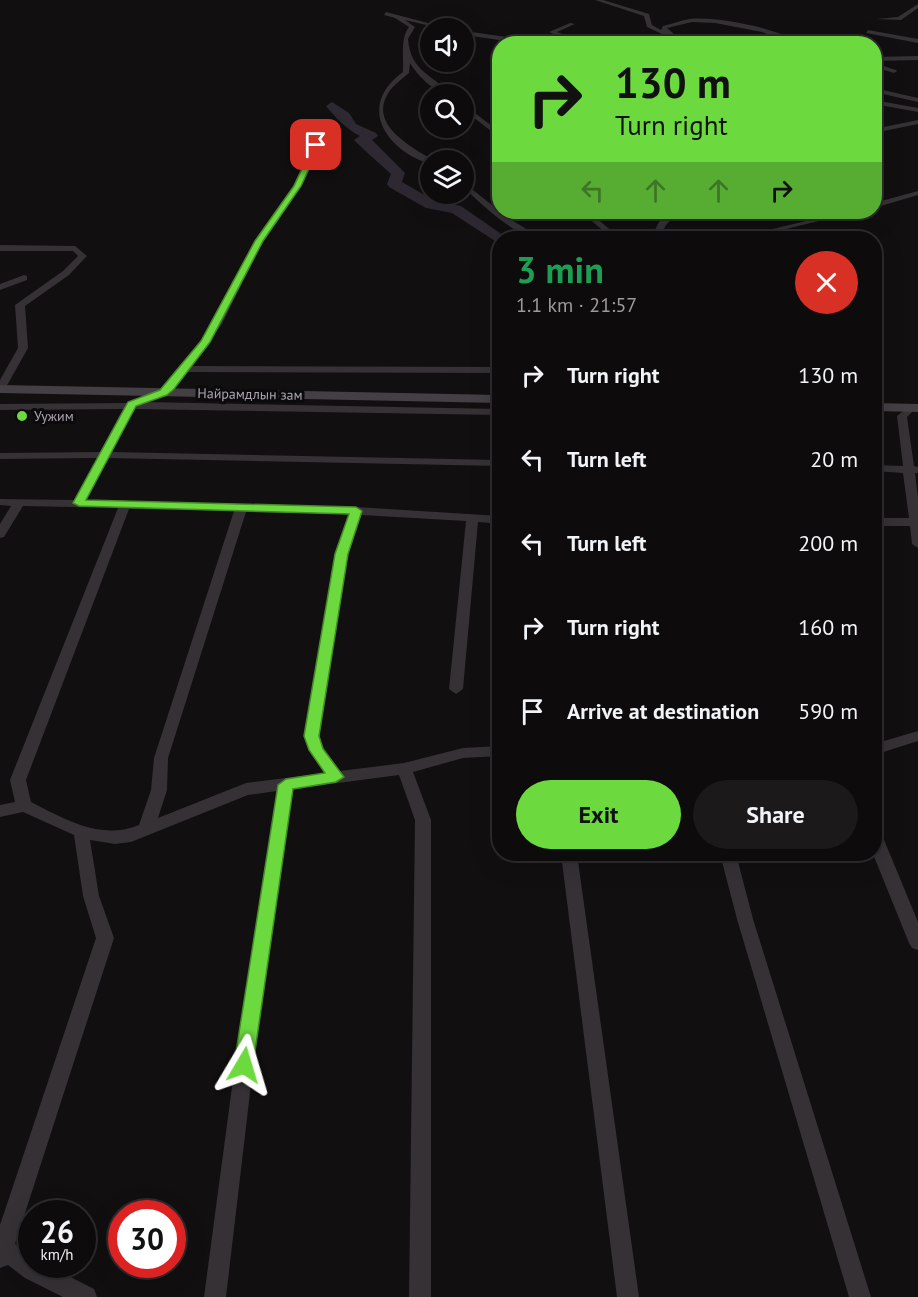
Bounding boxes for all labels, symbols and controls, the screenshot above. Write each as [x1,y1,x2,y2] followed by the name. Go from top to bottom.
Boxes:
[420,18,474,204] map controls
[420,18,474,72] button: sound
[615,55,731,110] text: 130 m
[516,60,594,138] icon: right
[420,84,474,138] button: search
[615,108,728,142] text: Turn right
[290,119,341,170] pin
[299,128,332,161] icon: arrive
[420,150,474,204] button: layers
[576,174,609,207] icon: left
[639,174,672,207] icon: ahead
[702,174,735,207] icon: ahead
[765,174,798,207] icon: right
[516,246,604,293] text: 3 min
[795,251,858,314] button: close
[516,292,637,318] text: 1.1 km · 21:57
[516,359,549,392] icon: right
[567,361,659,389] text: Turn right
[798,361,858,389] text: 130 m
[197,384,303,404] street label: Найрамдлын зам
[34,407,74,425] place label: Уужим
[15,409,29,423] marker: Уужим
[516,443,549,476] icon: left
[567,445,647,473] text: Turn left
[810,445,858,473] text: 20 m
[516,527,549,560] icon: left
[567,529,647,557] text: Turn left
[798,529,858,557] text: 200 m
[516,611,549,644] icon: right
[567,613,659,641] text: Turn right
[798,613,858,641] text: 160 m
[516,695,549,728] icon: arrive
[567,697,759,725] text: Arrive at destination
[798,697,858,725] text: 590 m
[516,780,681,849] button: Exit
[693,780,858,849] button: Share
[212,1033,276,1097] position arrow
[108,1200,186,1278] speed limit sign: 30
[40,1212,74,1251] text: 26
[41,1245,73,1264] text: km/h

